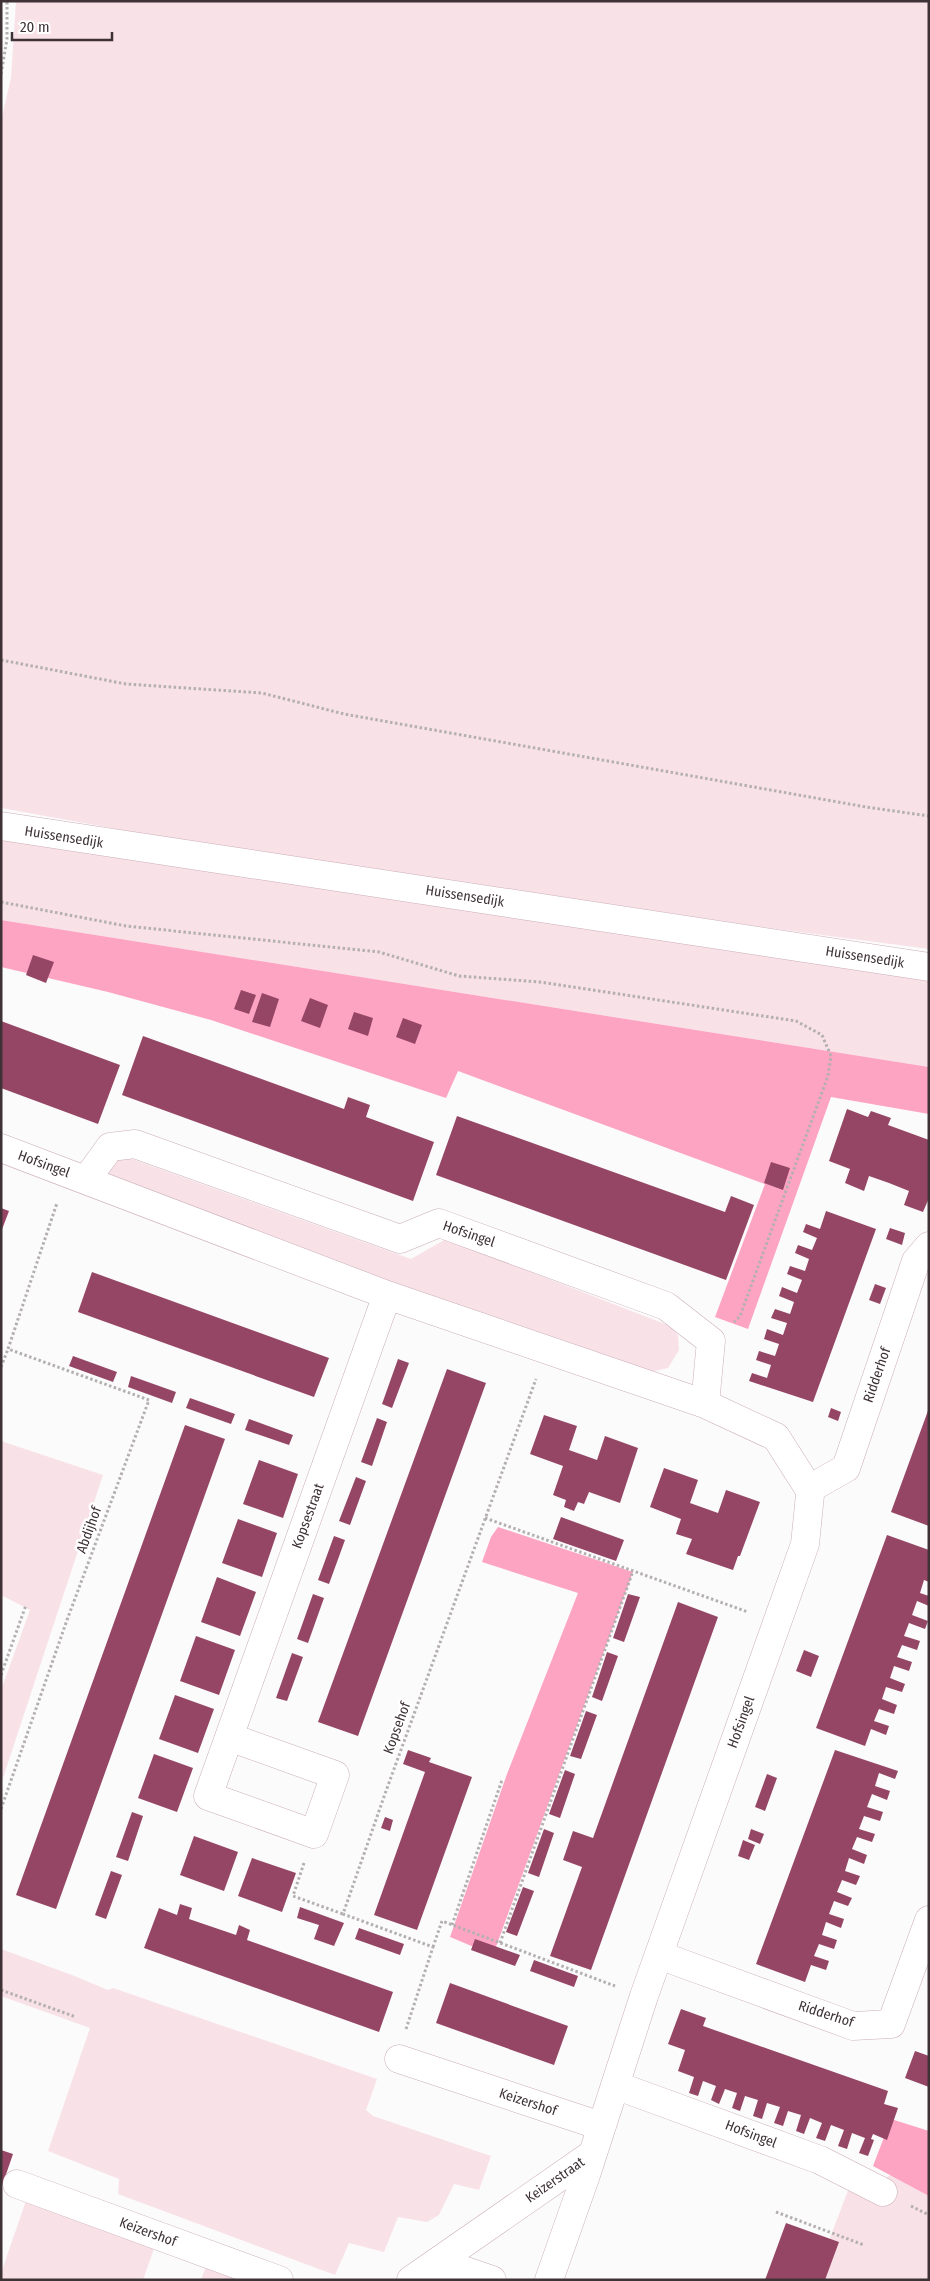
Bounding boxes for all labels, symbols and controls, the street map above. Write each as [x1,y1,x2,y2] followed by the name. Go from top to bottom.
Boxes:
[12,10,112,42] scale bar
[20,18,50,36] text: 20 m
[23,822,105,852] street label: Huissensedijk
[424,881,506,911] street label: Huissensedijk
[824,942,906,972] street label: Huissensedijk
[16,1147,73,1181] street label: Hofsingel
[441,1217,498,1251] street label: Hofsingel
[860,1344,895,1405] street label: Ridderhof
[288,1481,328,1551] street label: Kopsestraat
[73,1503,106,1556] street label: Abdijhof
[724,1693,758,1750] street label: Hofsingel
[380,1698,415,1756] street label: Kopsehof
[796,1997,857,2031] street label: Ridderhof
[497,2085,561,2120] street label: Keizershof
[723,2116,780,2152] street label: Hofsingel
[522,2153,588,2206] street label: Keizerstraat
[117,2214,181,2251] street label: Keizershof

